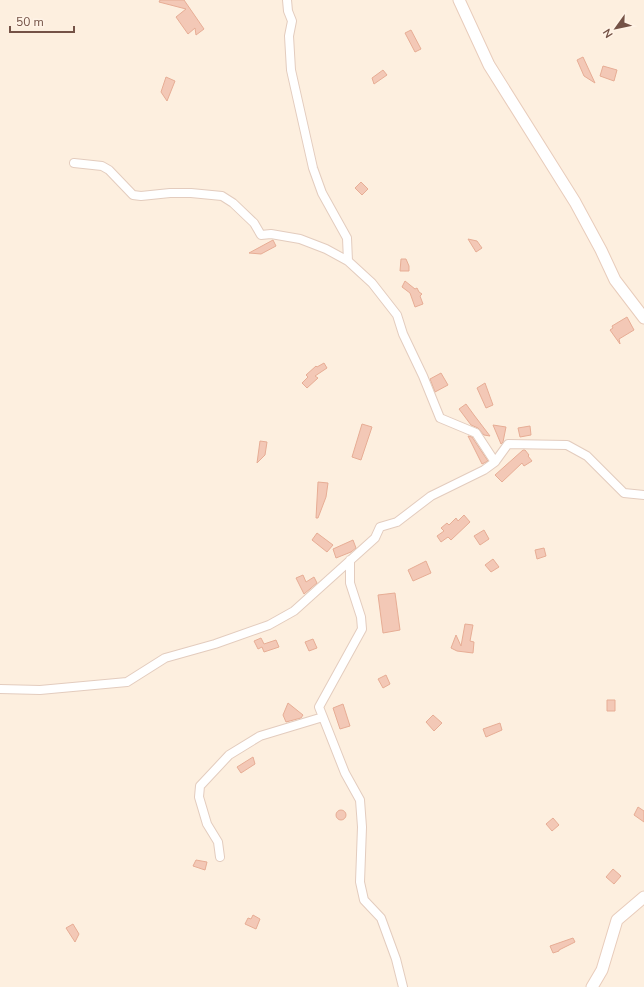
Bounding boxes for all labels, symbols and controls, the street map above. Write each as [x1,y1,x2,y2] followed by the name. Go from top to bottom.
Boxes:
[10,8,74,34] scale bar
[596,8,636,48] north arrow
[16,14,44,30] text: 50 m
[600,26,617,41] text: N

